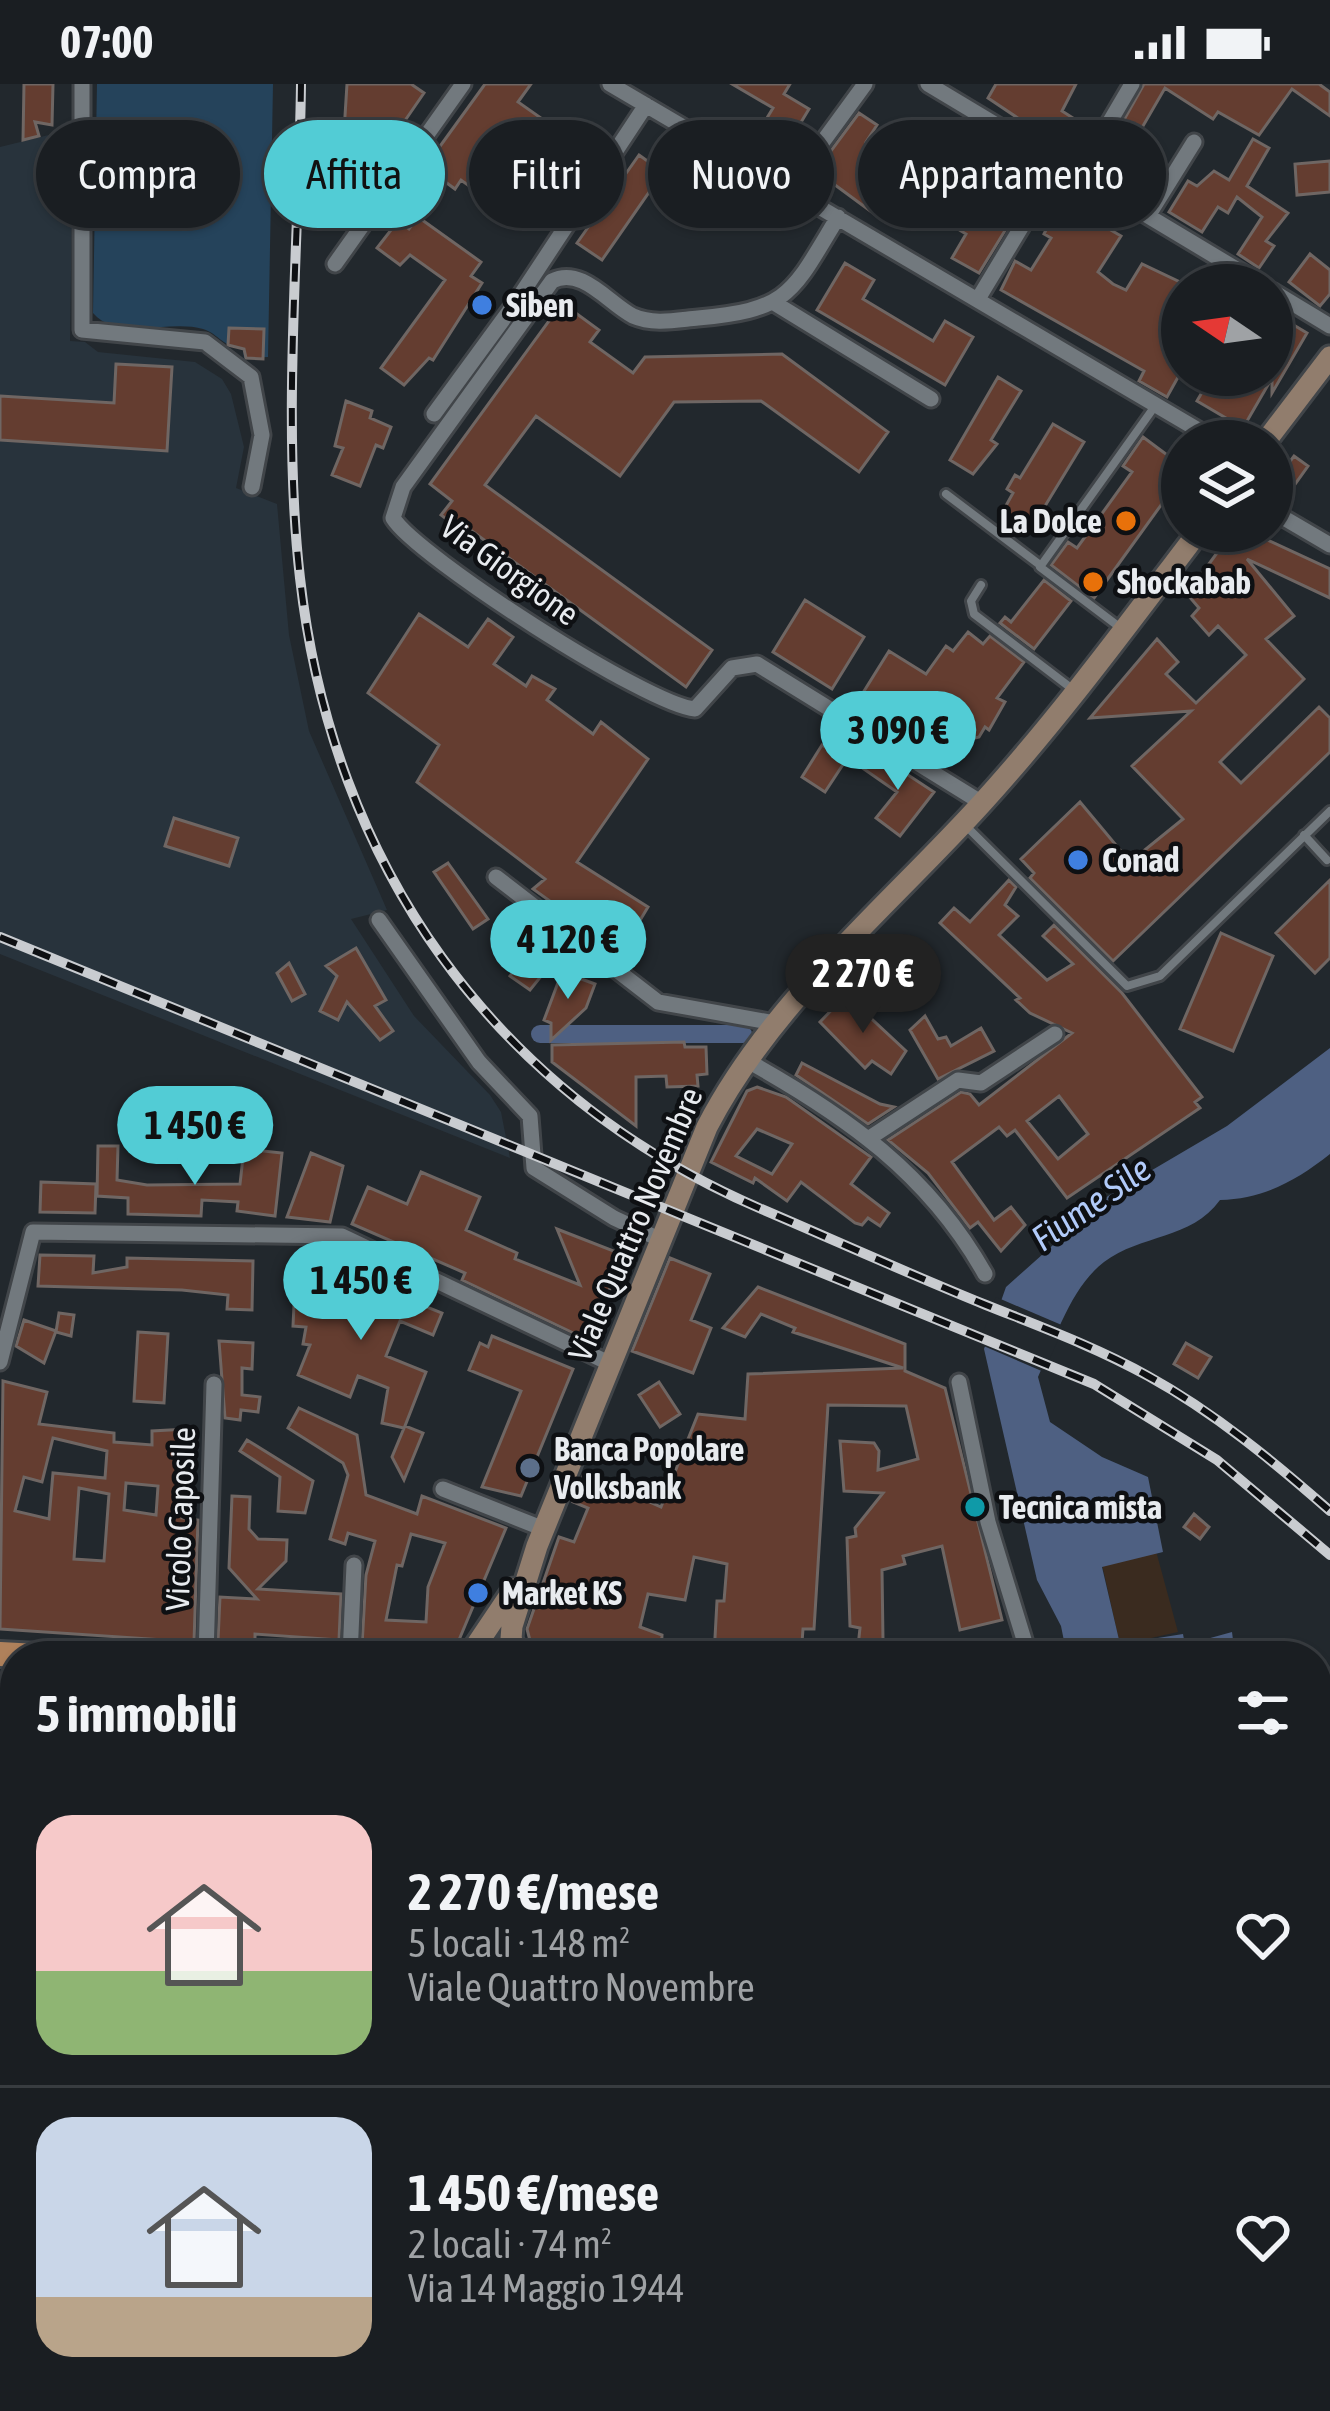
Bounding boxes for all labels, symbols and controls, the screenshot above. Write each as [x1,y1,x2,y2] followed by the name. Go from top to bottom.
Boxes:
[60,16,154,68] text: 07:00
[36,120,240,228] chip: Compra
[264,120,445,228] chip: Affitta
[469,120,624,228] chip: Filtri
[648,120,834,228] chip: Nuovo
[858,120,1166,228] chip: Appartamento
[1161,264,1293,396] north arrow
[1161,264,1293,552] map controls
[506,286,574,324] place label: Siben
[469,292,495,318] marker: Siben
[1161,420,1293,552] button: layers
[1000,502,1102,540] place label: La Dolce
[434,507,586,633] street label: Via Giorgione
[1113,508,1139,534] marker: La Dolce
[1117,563,1251,601] place label: Shockabab
[1080,569,1106,595] marker: Shockabab
[787,691,1009,793] pin: 3 090 €
[847,708,949,752] text: 3 090 €
[1102,841,1179,879] place label: Conad
[1065,847,1091,873] marker: Conad
[457,900,679,1002] pin: 4 120 €
[517,917,619,961] text: 4 120 €
[752,934,974,1036] pin: 2 270 €
[812,951,914,995] text: 2 270 €
[560,1082,710,1366] street label: Viale Quattro Novembre
[84,1086,306,1188] pin: 1 450 €
[144,1103,246,1147] text: 1 450 €
[1023,1147,1159,1259] water label: Fiume Sile
[250,1241,472,1343] pin: 1 450 €
[310,1258,412,1302] text: 1 450 €
[158,1426,202,1612] street label: Vicolo Caposile
[553,1430,744,1506] place label: Banca Popolare Volksbank
[517,1455,543,1481] marker: Banca Popolare Volksbank
[999,1488,1162,1526] place label: Tecnica mista
[962,1494,988,1520] marker: Tecnica mista
[502,1574,622,1612] place label: Market KS
[465,1580,491,1606] marker: Market KS
[1230,1680,1296,1746] icon: filters
[36,1684,237,1743] text: 5 immobili
[408,1862,659,1921] text: 2 270 €/mese
[132,1863,276,2007] icon: home
[1230,1902,1296,1968] icon: heart
[408,1921,630,1965] text: 5 locali · 148 m²
[408,1965,755,2009] text: Viale Quattro Novembre
[408,2163,659,2222] text: 1 450 €/mese
[132,2165,276,2309] icon: home
[1230,2204,1296,2270] icon: heart
[408,2222,612,2266] text: 2 locali · 74 m²
[408,2266,685,2310] text: Via 14 Maggio 1944

